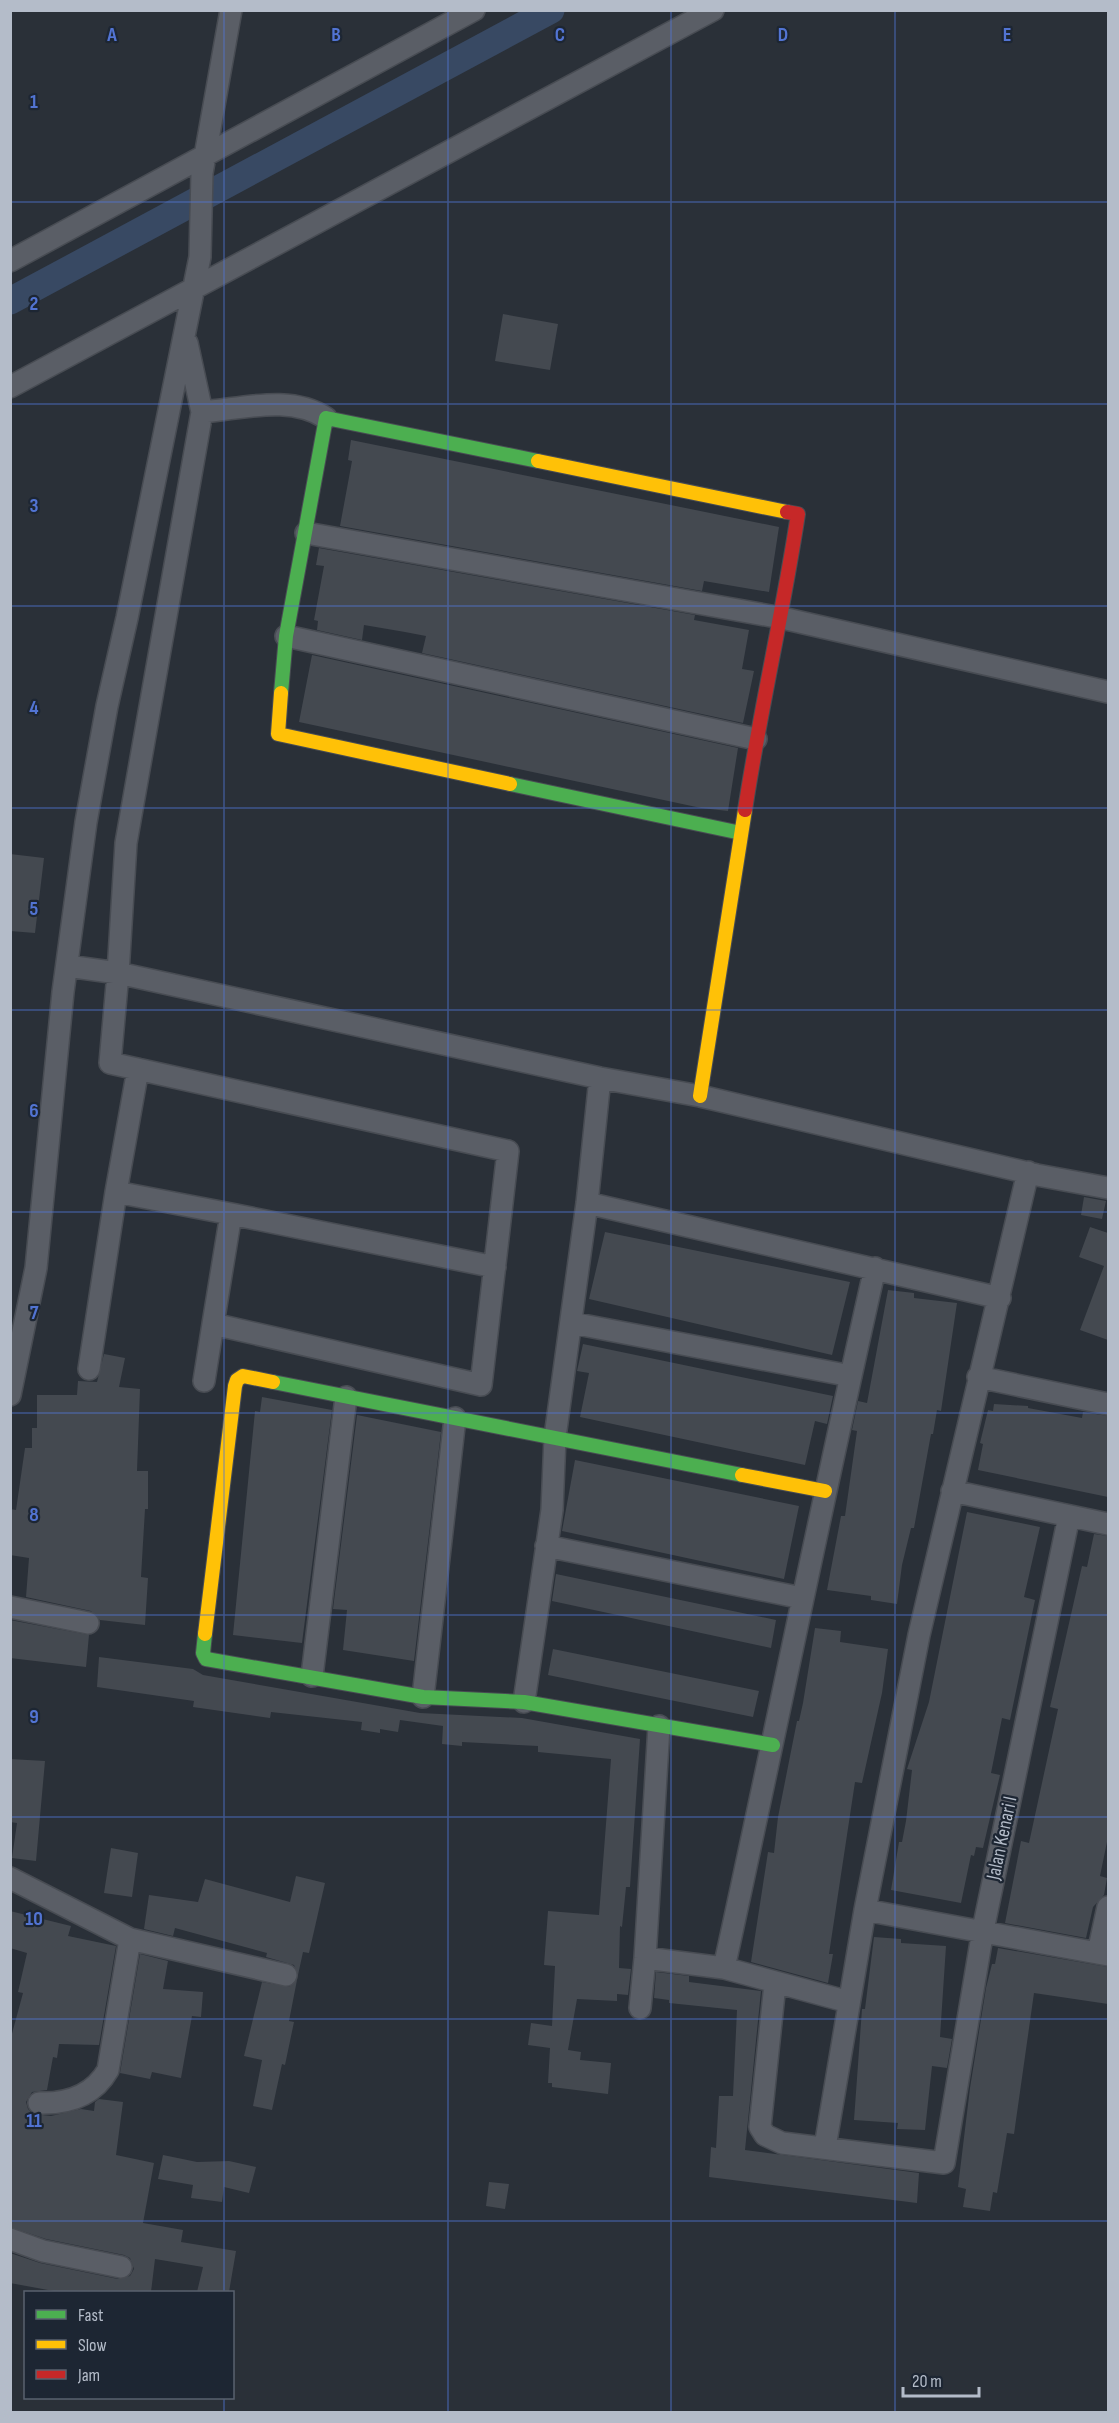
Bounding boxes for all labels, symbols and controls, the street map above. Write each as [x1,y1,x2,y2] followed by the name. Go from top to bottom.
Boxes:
[106,23,117,47] text: A
[331,23,341,47] text: B
[555,23,565,47] text: C
[778,23,788,47] text: D
[1003,23,1011,47] text: E
[30,90,38,114] text: 1
[30,292,38,316] text: 2
[30,494,39,518] text: 3
[29,696,39,720] text: 4
[30,897,39,921] text: 5
[29,1099,39,1123] text: 6
[30,1301,39,1325] text: 7
[29,1503,39,1527] text: 8
[29,1705,39,1729] text: 9
[981,1794,1023,1883] street label: Jalan Kenari I
[25,1907,43,1931] text: 10
[26,2109,42,2133] text: 11
[24,2291,234,2399] legend
[78,2305,104,2326] text: Fast
[78,2335,107,2356] text: Slow
[903,2360,980,2398] scale bar
[77,2365,100,2386] text: Jam
[912,2371,942,2392] text: 20 m

